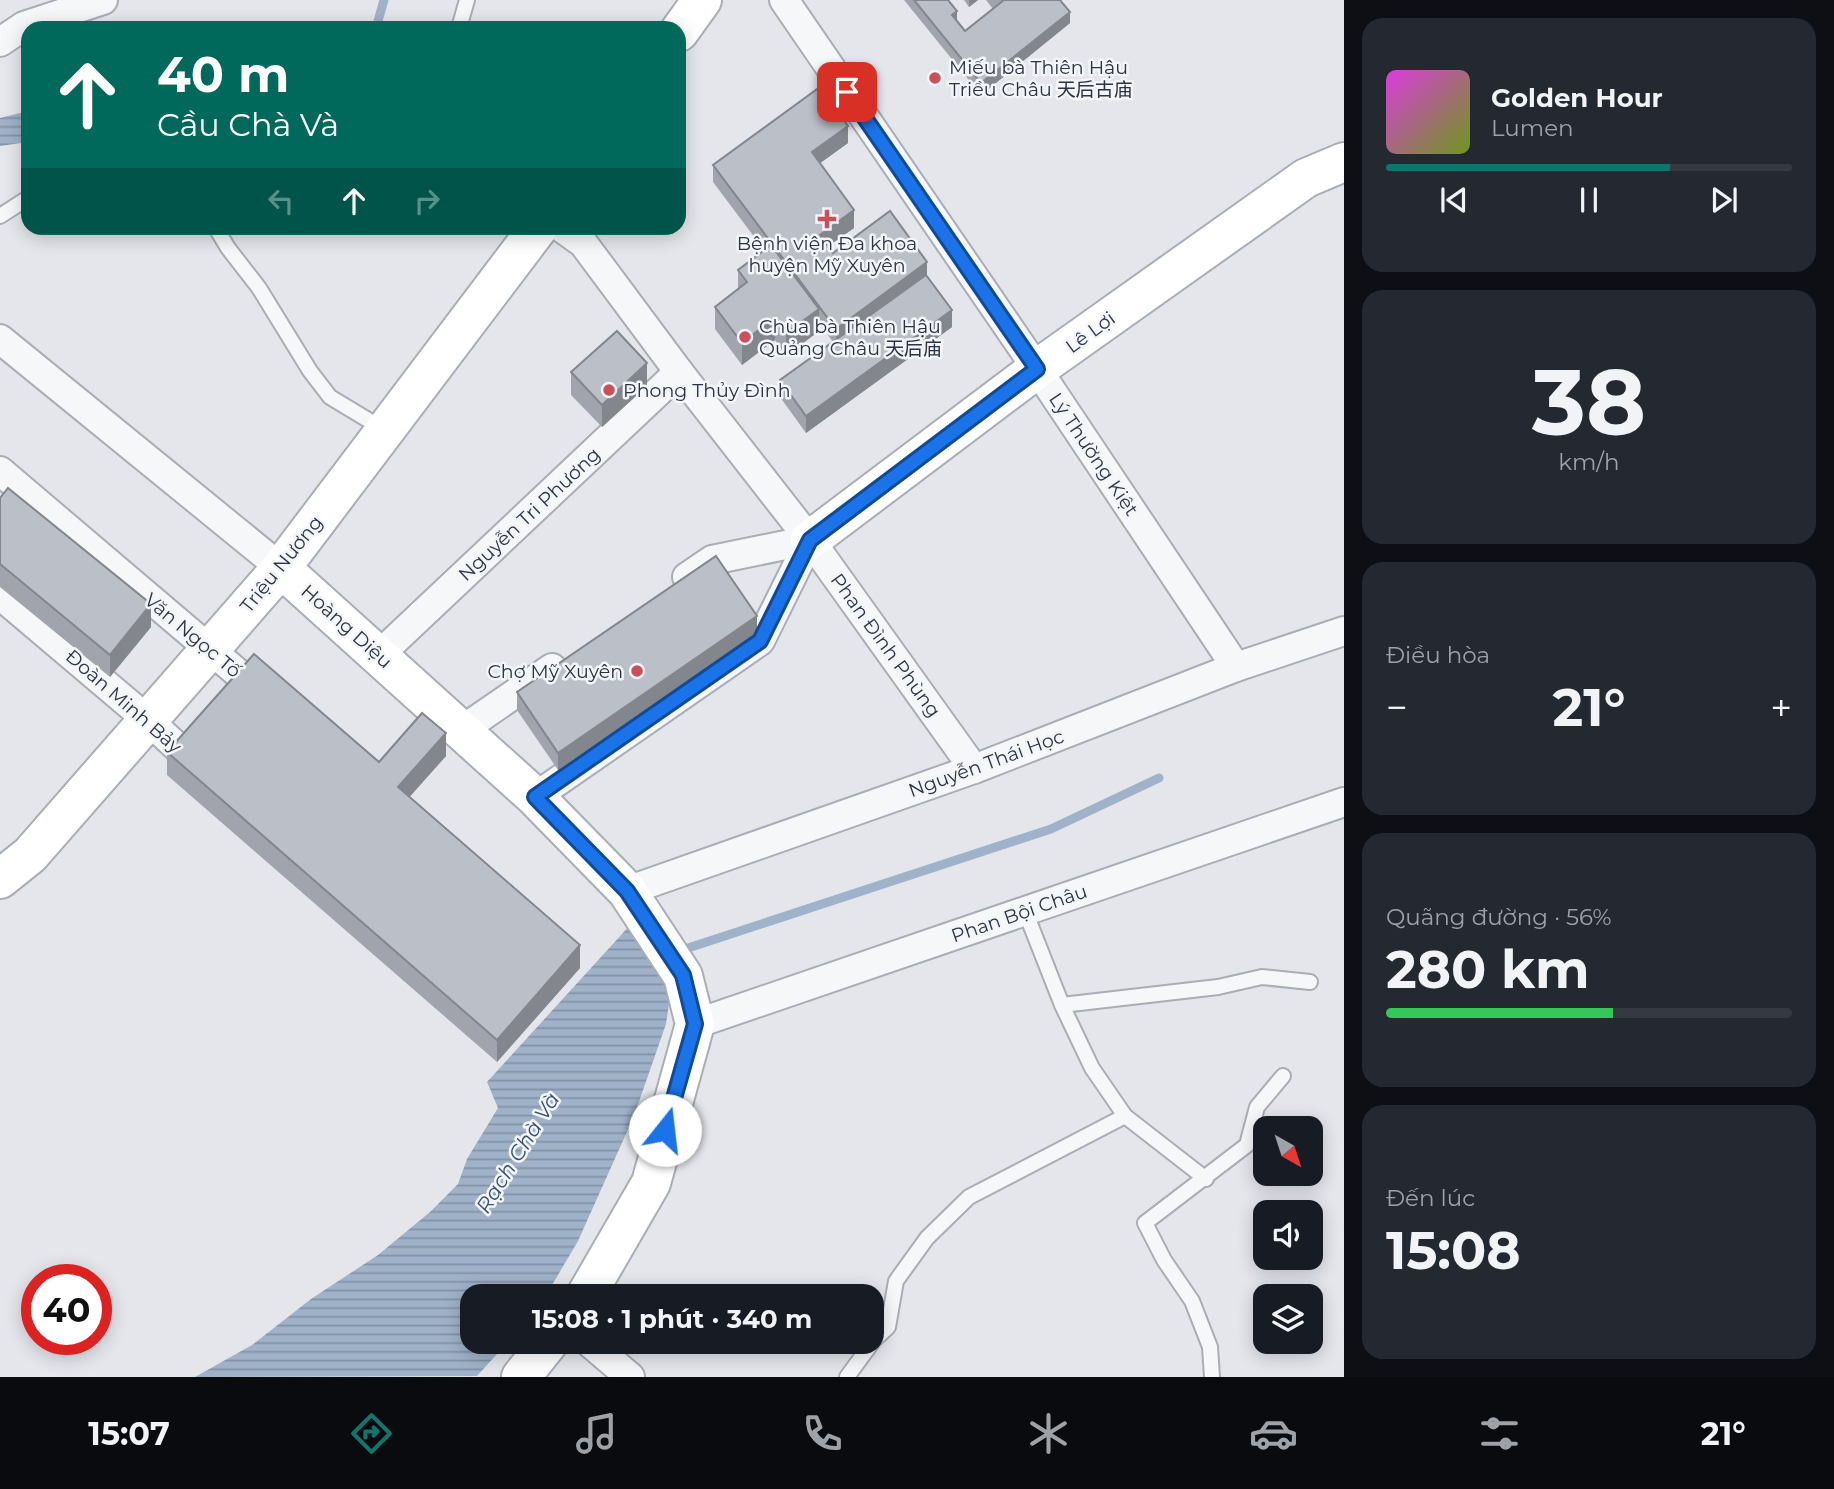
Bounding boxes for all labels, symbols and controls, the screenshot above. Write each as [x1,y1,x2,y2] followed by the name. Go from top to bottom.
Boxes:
[157,45,289,104] text: 40 m
[42,49,133,140] icon: ahead
[949,56,1133,101] place label: Miếu bà Thiên Hậu Triều Châu 天后古庙
[817,62,877,122] pin
[927,70,943,86] marker: Miếu bà Thiên Hậu Triều Châu 天后古庙
[828,73,866,111] icon: arrive
[1491,82,1663,114] text: Golden Hour
[157,105,339,144] text: Cầu Chà Và
[1491,114,1574,142] text: Lumen
[1435,181,1473,219] icon: previous
[1570,181,1608,219] icon: pause
[1705,181,1743,219] icon: next
[262,182,300,220] icon: left
[335,182,373,220] icon: ahead
[408,182,446,220] icon: right
[817,209,837,229] marker: Bệnh viện Đa khoa huyện Mỹ Xuyên
[737,232,917,277] place label: Bệnh viện Đa khoa huyện Mỹ Xuyên
[1061,307,1120,358] street label: Lê Lợi
[759,315,942,360] place label: Chùa bà Thiên Hậu Quảng Châu 天后庙
[737,329,753,345] marker: Chùa bà Thiên Hậu Quảng Châu 天后庙
[1532,347,1646,458] text: 38
[623,379,791,402] place label: Phong Thủy Đình
[601,382,617,398] marker: Phong Thủy Đình
[1044,388,1143,520] street label: Lý Thường Kiệt
[454,443,605,586] street label: Nguyễn Tri Phương
[1558,448,1620,476] text: km/h
[235,511,328,617] street label: Triệu Nương
[826,569,946,722] street label: Phan Đình Phùng
[296,580,397,673] street label: Hoàng Diệu
[140,588,246,683] street label: Văn Ngọc Tố
[1386,641,1490,669] text: Điều hòa
[61,645,187,758] street label: Đoàn Minh Bảy
[487,660,623,683] place label: Chợ Mỹ Xuyên
[629,663,645,679] marker: Chợ Mỹ Xuyên
[1553,676,1625,739] text: 21°
[1386,684,1408,731] text: −
[1770,684,1792,731] text: +
[905,725,1067,802] street label: Nguyễn Thái Học
[948,879,1090,947] street label: Phan Bội Châu
[1386,903,1612,931] text: Quãng đường · 56%
[1386,938,1589,1001] text: 280 km
[471,1088,565,1218] water label: Rạch Chà Và
[628,1093,702,1167] position arrow
[1253,1116,1323,1186] north arrow
[1253,1116,1323,1354] map controls
[1386,1184,1475,1212] text: Đến lúc
[1253,1200,1323,1270] button: sound
[1386,1219,1521,1282] text: 15:08
[21,1264,112,1355] speed limit sign: 40
[1253,1284,1323,1354] button: layers
[532,1303,812,1335] text: 15:08 · 1 phút · 340 m
[347,1409,396,1458] icon: directions
[572,1409,621,1458] icon: music
[798,1409,847,1458] icon: phone
[1024,1409,1073,1458] icon: climate
[1249,1409,1298,1458] icon: car
[1475,1409,1524,1458] icon: filters
[88,1414,170,1453] text: 15:07
[1701,1414,1746,1453] text: 21°

